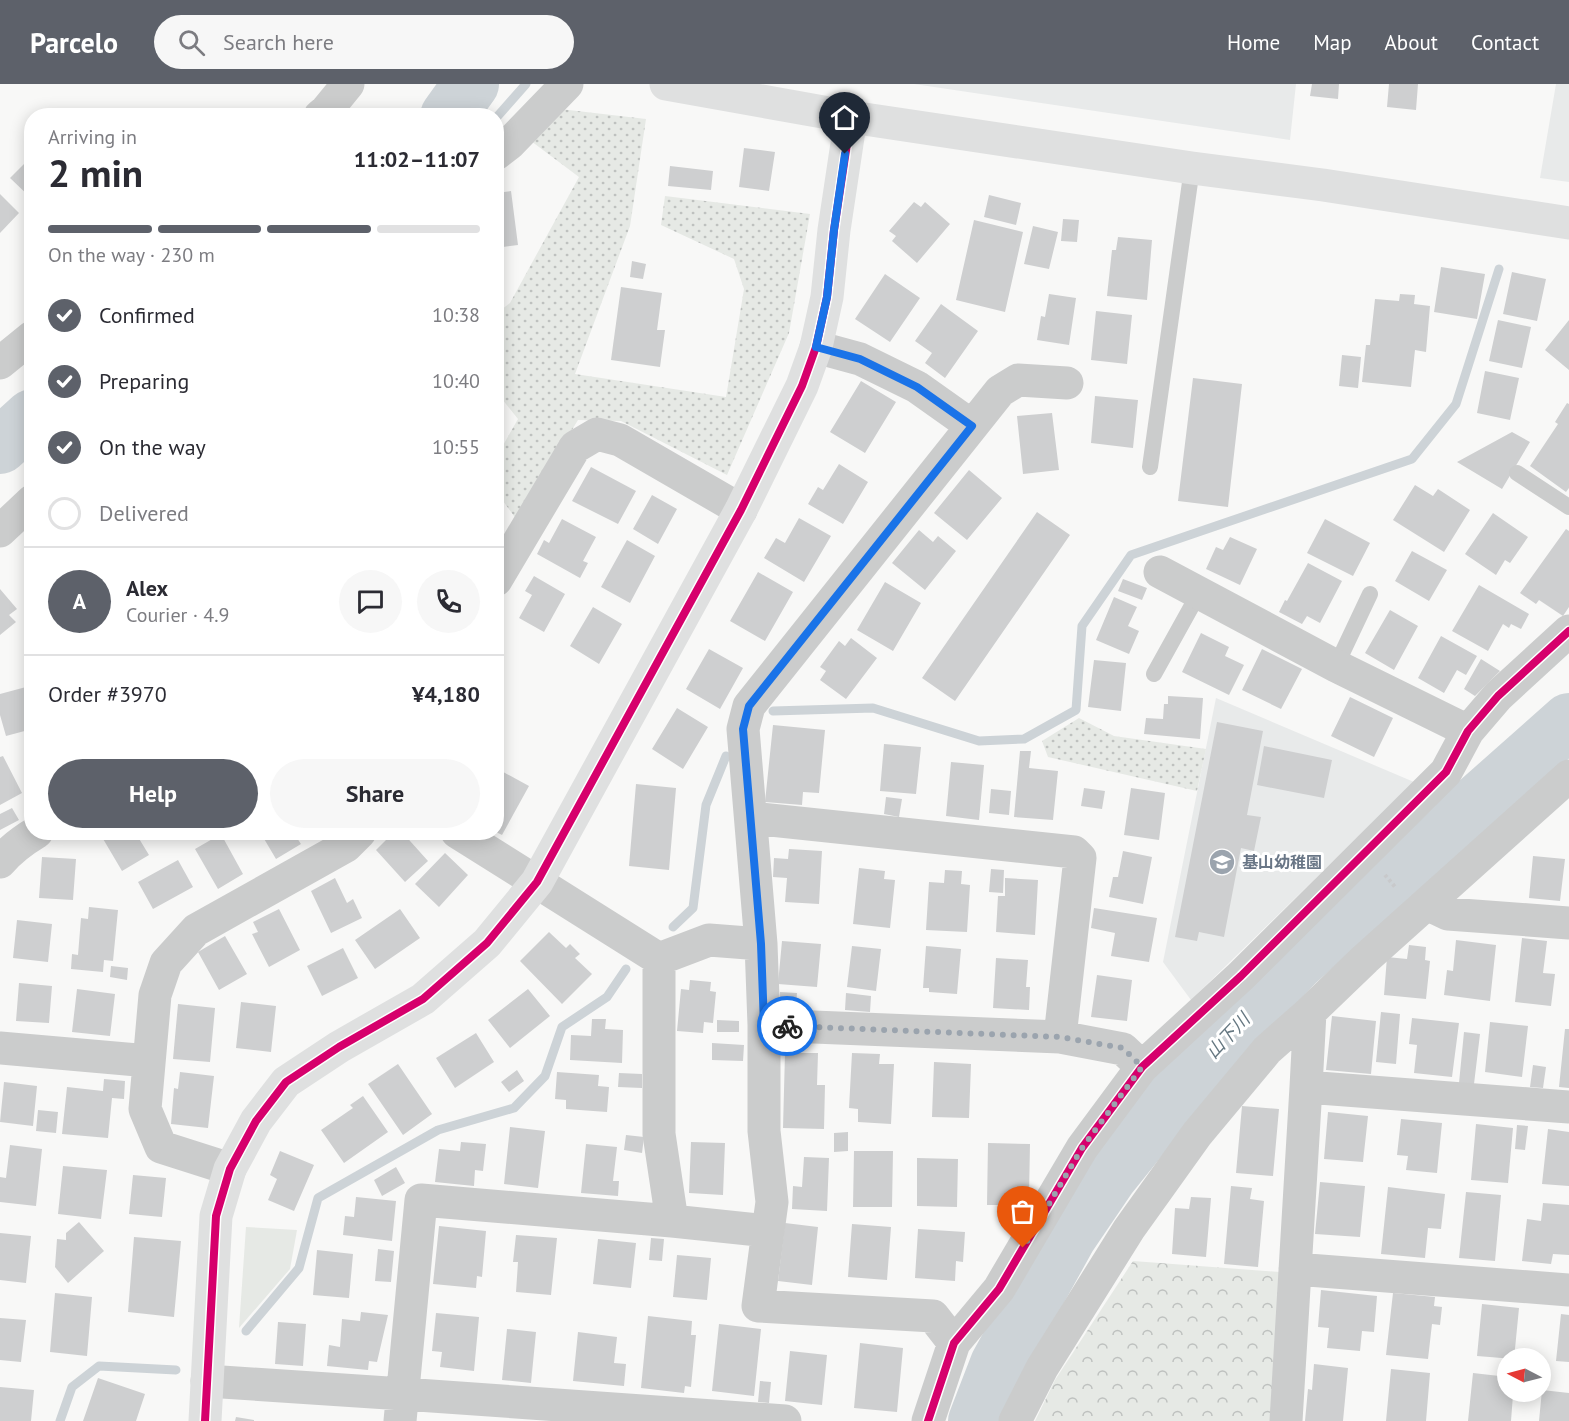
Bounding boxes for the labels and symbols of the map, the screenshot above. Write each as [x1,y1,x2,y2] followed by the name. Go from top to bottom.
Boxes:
[819,92,870,154] pin
[1207,847,1237,877] school or university icon: 基山幼稚園
[1242,852,1322,872] place label: 基山幼稚園
[757,996,817,1056] courier
[1201,1007,1256,1063] water label: 山下川
[997,1186,1048,1248] pin
[1497,1348,1551,1402] north arrow

